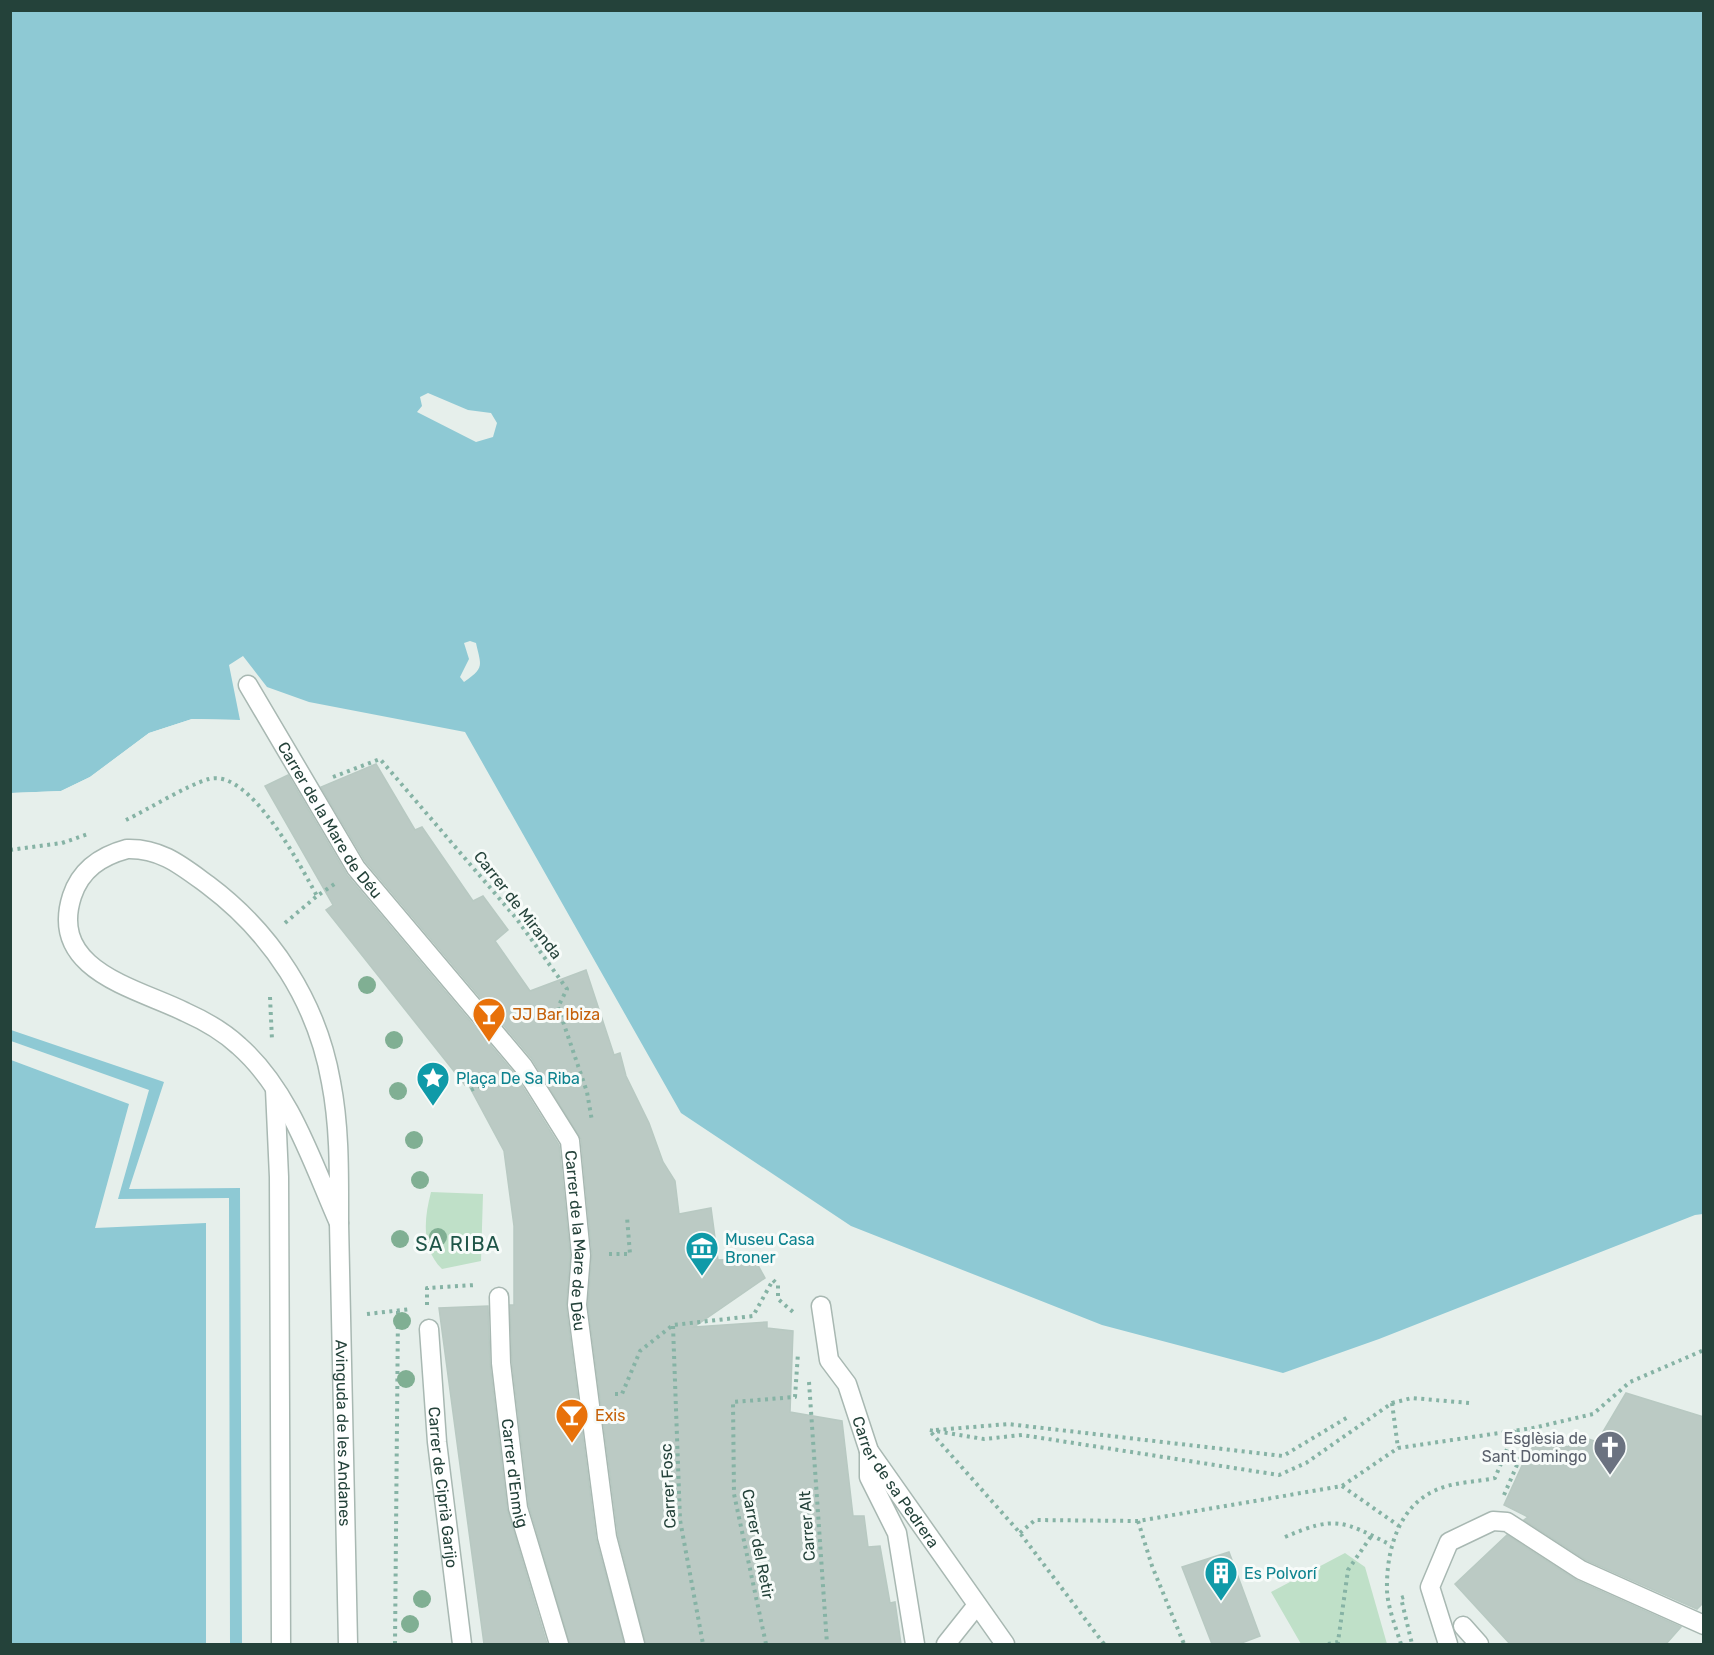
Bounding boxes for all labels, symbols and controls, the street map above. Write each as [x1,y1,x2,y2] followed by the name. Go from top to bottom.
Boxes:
[274,738,387,902] street label: Carrer de la Mare de Déu
[470,847,566,963] street label: Carrer de Miranda
[471,996,507,1043] bar icon: JJ Bar Ibiza
[512,1005,600,1024] place label: JJ Bar Ibiza
[415,1060,451,1107] place icon: Plaça De Sa Riba
[456,1069,580,1088] place label: Plaça De Sa Riba
[561,1149,591,1332] street label: Carrer de la Mare de Déu
[684,1230,720,1277] museum icon: Museu Casa Broner
[725,1230,815,1267] place label: Museu Casa Broner
[415,1232,501,1256] district label: SA RIBA
[332,1339,355,1527] street label: Avinguda de les Andanes
[554,1397,590,1444] bar icon: Exis
[425,1406,462,1569] street label: Carrer de Ciprià Garijo
[595,1406,625,1425] place label: Exis
[849,1414,943,1551] street label: Carrer de sa Pedrera
[498,1417,533,1530] street label: Carrer d'Enmig
[1482,1429,1587,1466] place label: Esglèsia de Sant Domingo
[1592,1429,1628,1476] church icon: Esglèsia de Sant Domingo
[656,1443,680,1529] street label: Carrer Fosc
[738,1487,778,1601] street label: Carrer del Retir
[795,1490,819,1562] street label: Carrer Alt
[1203,1555,1239,1602] building icon: Es Polvorí
[1244,1564,1318,1583] place label: Es Polvorí

